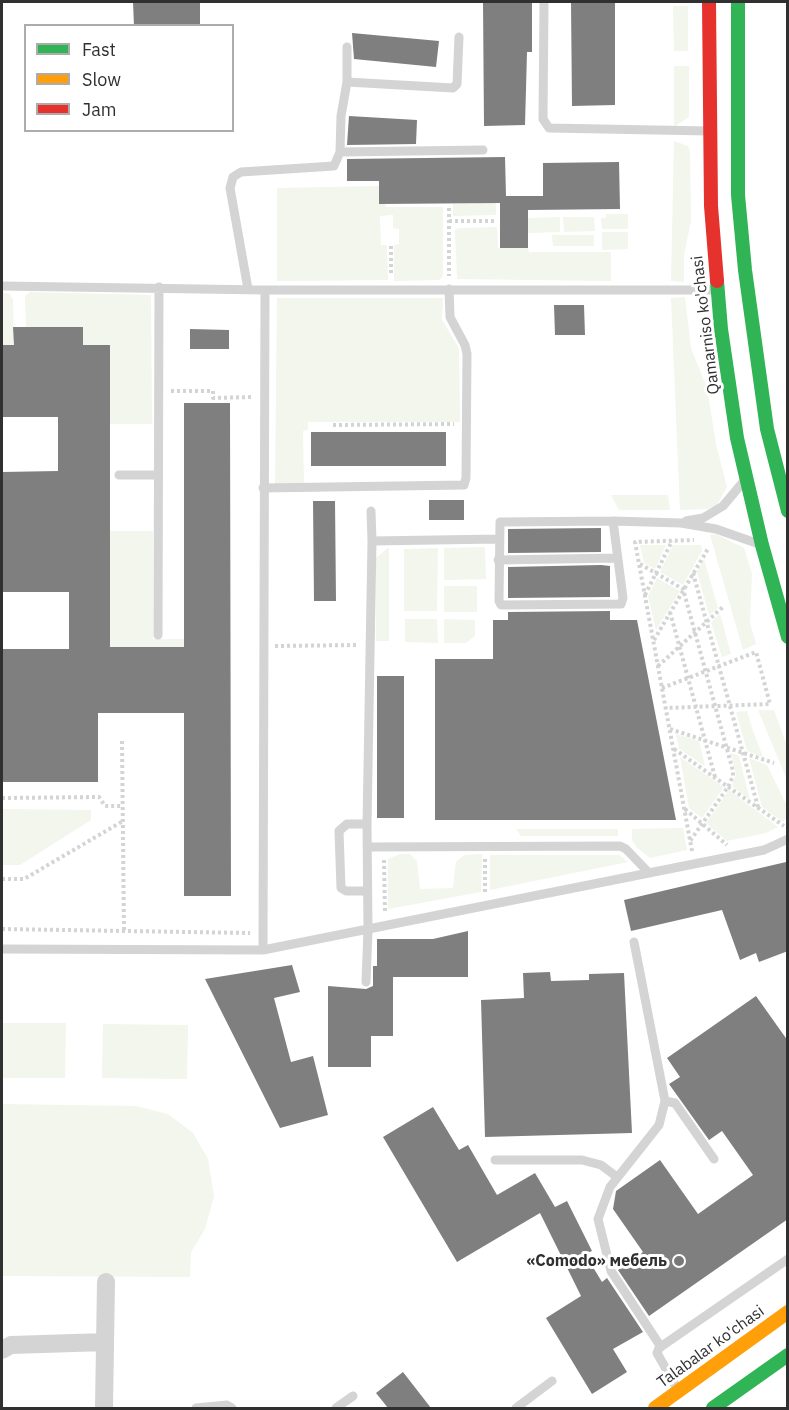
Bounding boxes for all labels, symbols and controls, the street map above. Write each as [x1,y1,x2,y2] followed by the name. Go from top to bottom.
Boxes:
[24,24,234,132] legend
[82,38,116,61] text: Fast
[82,68,121,91] text: Slow
[82,98,117,121] text: Jam
[688,255,724,395] street label: Qamarniso ko'chasi
[526,1251,667,1271] place label: «Comodo» мебель
[672,1254,686,1268] marker: «Comodo» мебель
[654,1302,768,1392] street label: Talabalar ko'chasi

